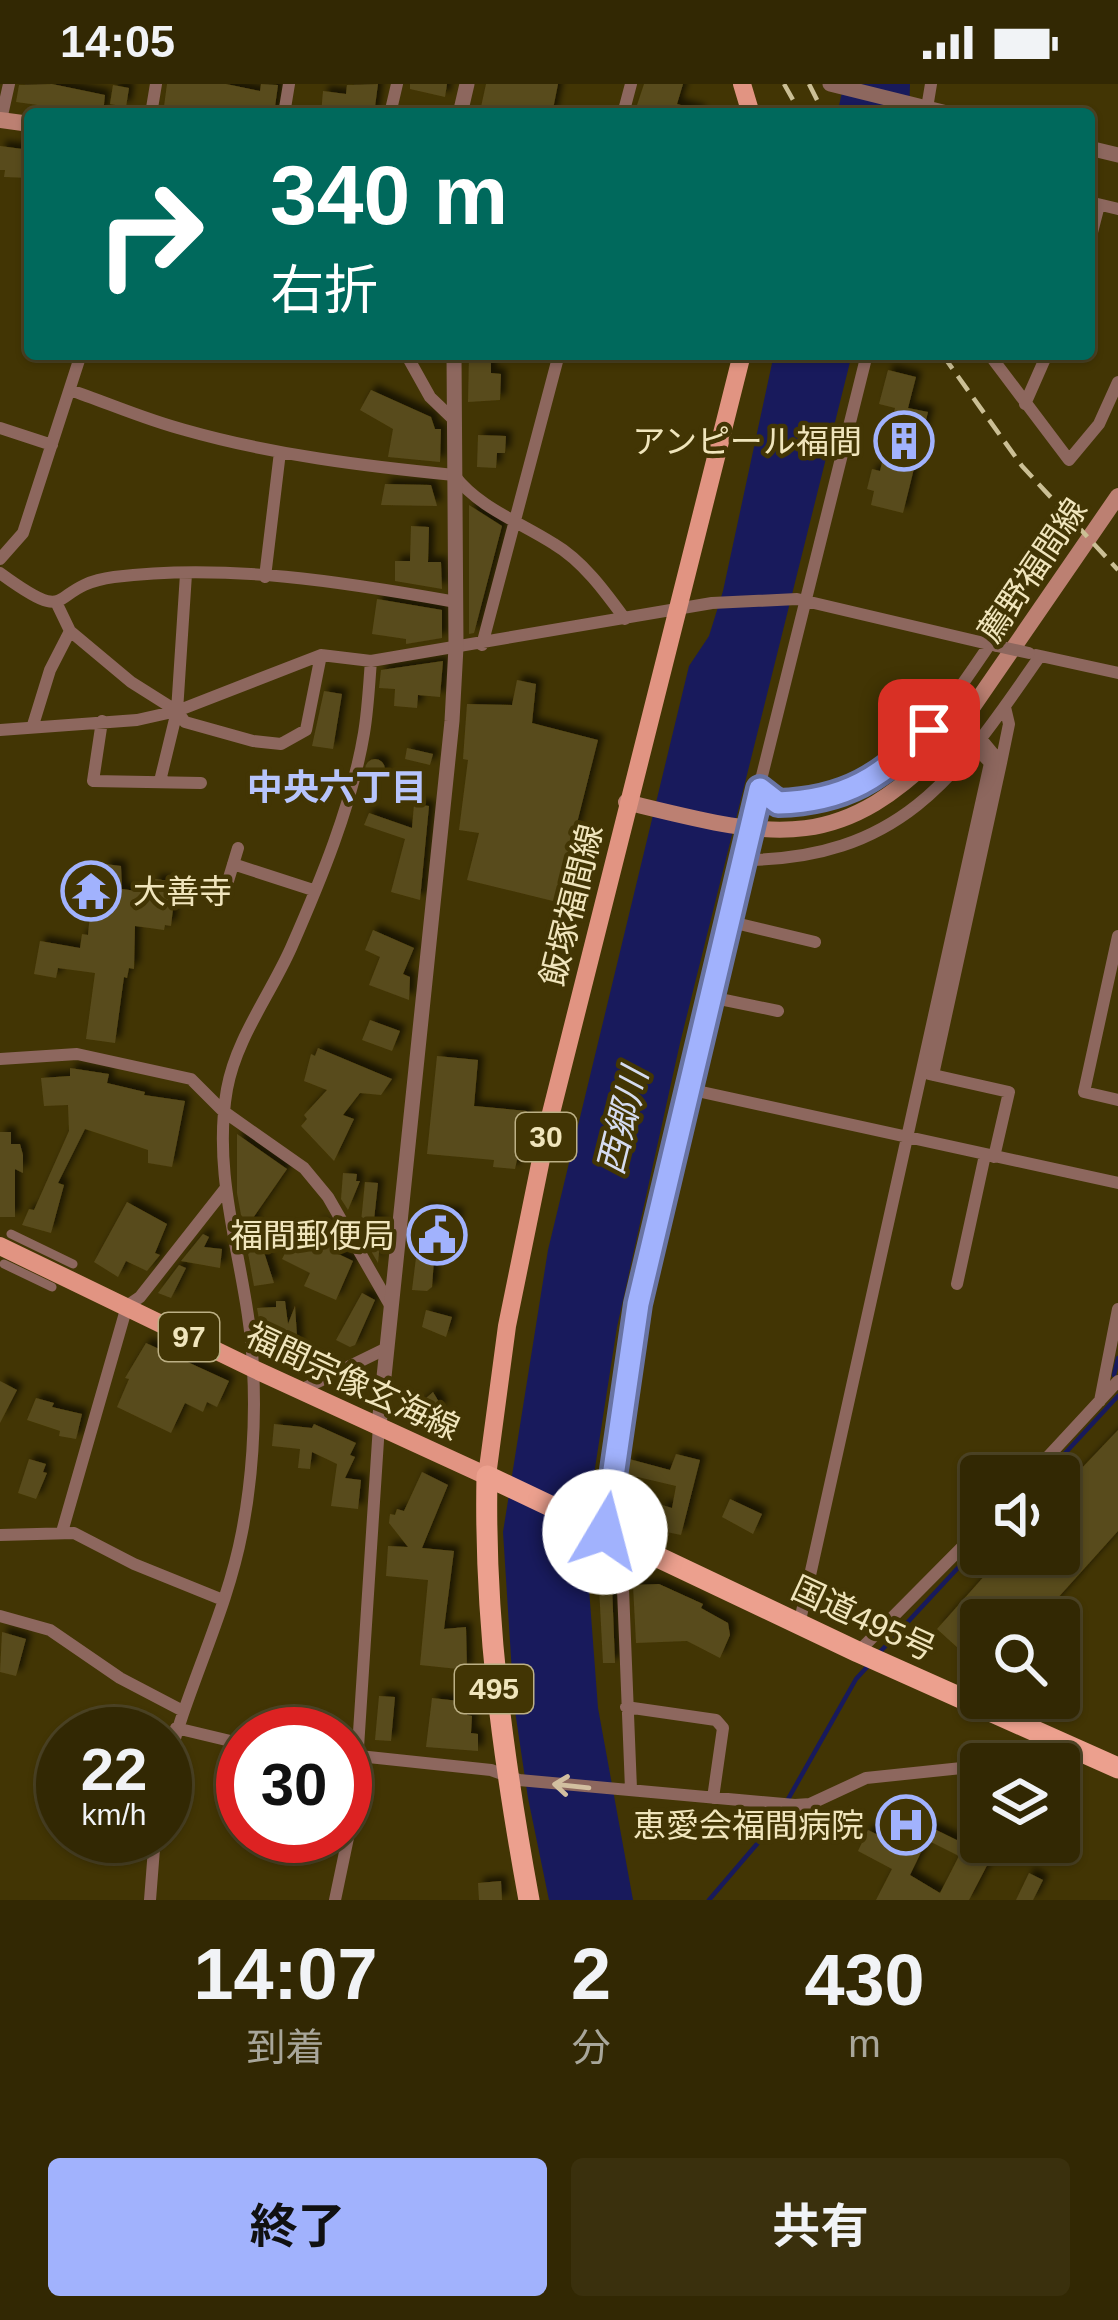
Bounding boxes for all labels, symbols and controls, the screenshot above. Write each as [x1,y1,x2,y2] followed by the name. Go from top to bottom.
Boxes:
[60,16,175,67] text: 14:05
[270,148,508,242] text: 340 m
[72,156,228,312] icon: right
[270,260,378,320] text: 右折
[873,410,935,472] building icon: アンピール福間
[632,423,862,460] place label: アンピール福間
[971,492,1094,649] street label: 薦野福間線
[878,679,980,781] pin
[896,697,962,763] icon: arrive
[247,767,427,808] district label: 中央六丁目
[534,821,609,990] street label: 飯塚福間線
[60,860,122,922] temple icon: 大善寺
[133,873,232,910] place label: 大善寺
[590,1060,656,1178] water label: 西郷川
[516,1113,576,1161] road number: 30
[406,1204,468,1266] public building icon: 福間郵便局
[230,1217,395,1254] place label: 福間郵便局
[159,1313,219,1361] road number: 97
[240,1316,465,1447] street label: 福間宗像玄海線
[960,1455,1080,1863] map controls
[960,1455,1080,1575] button: sound
[542,1469,668,1595] position arrow
[786,1569,941,1668] street label: 国道495号
[960,1599,1080,1719] button: search
[455,1665,533,1713] road number: 495
[216,1707,372,1863] speed limit sign: 30
[81,1736,147,1803] text: 22
[960,1743,1080,1863] button: layers
[552,1774,591,1796] one-way arrow
[875,1794,937,1856] hospital icon: 恵愛会福間病院
[81,1798,147,1831] text: km/h
[633,1807,864,1844] place label: 恵愛会福間病院
[193,1934,378,2014] text: 14:07
[571,1934,611,2014] text: 2
[804,1940,925,2020] text: 430
[848,2022,881,2065] text: m
[246,2026,324,2069] text: 到着
[571,2026,611,2069] text: 分
[48,2158,547,2296] button: 終了
[571,2158,1070,2296] button: 共有

